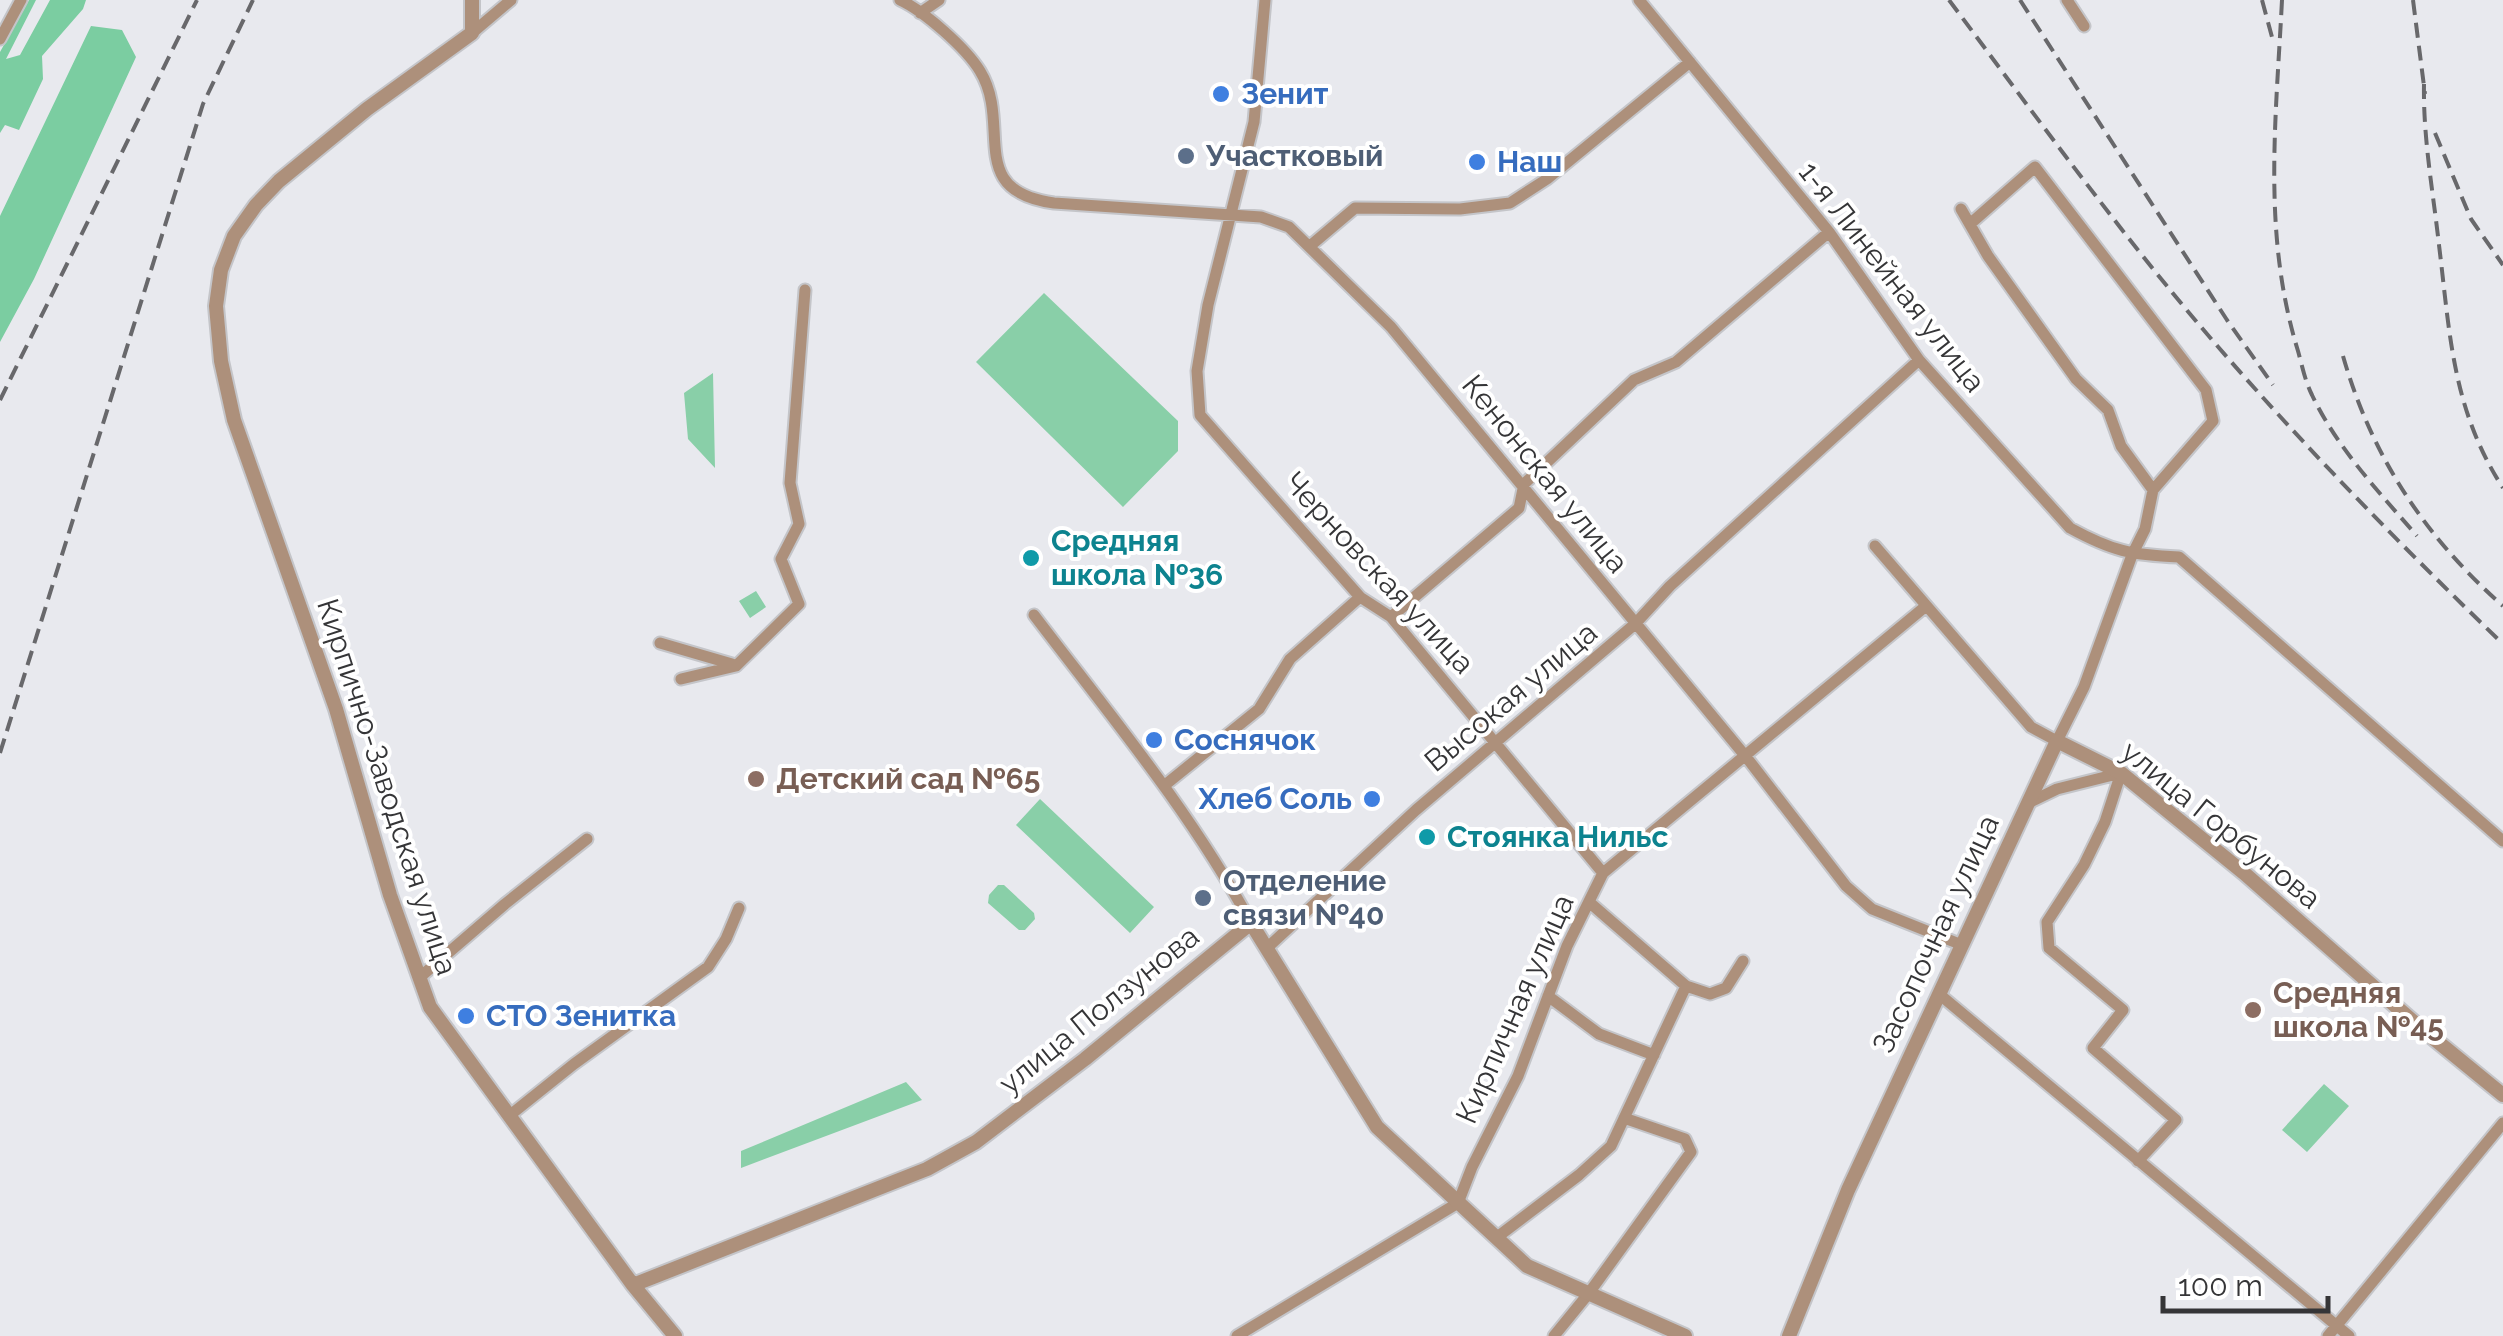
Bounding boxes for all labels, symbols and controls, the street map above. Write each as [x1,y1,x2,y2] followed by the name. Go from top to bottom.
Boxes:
[1241,76,1329,111] place label: Зенит
[1210,83,1232,105] marker: Зенит
[1205,138,1383,173] place label: Участковый
[1497,144,1562,179] place label: Наш
[1175,145,1197,167] marker: Участковый
[1466,151,1488,173] marker: Наш
[1792,155,1993,399] street label: 1-я Линейная улица
[1455,368,1636,580] street label: Кенонская улица
[1277,465,1482,681] street label: Черновская улица
[1051,523,1223,592] place label: Средняя школа №36
[1020,547,1042,569] marker: Средняя школа №36
[310,594,465,979] street label: Кирпично-Заводская улица
[1418,615,1604,779] street label: Высокая улица
[1174,722,1316,757] place label: Соснячок
[1143,729,1165,751] marker: Соснячок
[2115,734,2328,916] street label: улица Горбунова
[776,761,1040,796] place label: Детский сад №65
[745,768,767,790] marker: Детский сад №65
[1197,781,1352,816] place label: Хлеб Соль
[1361,788,1383,810] marker: Хлеб Соль
[1865,809,2006,1058] street label: Засопочная улица
[1447,819,1668,854] place label: Стоянка Нильс
[1416,826,1438,848] marker: Стоянка Нильс
[1223,863,1386,932] place label: Отделение связи №40
[1192,887,1214,909] marker: Отделение связи №40
[1448,889,1581,1129] street label: Кирпичная улица
[992,918,1206,1101] street label: улица Ползунова
[2273,975,2444,1044] place label: Средняя школа №45
[486,998,676,1033] place label: СТО Зенитка
[2242,999,2264,1021] marker: Средняя школа №45
[455,1005,477,1027] marker: СТО Зенитка
[2163,1251,2328,1313] scale bar
[2178,1268,2263,1303] text: 100 m

